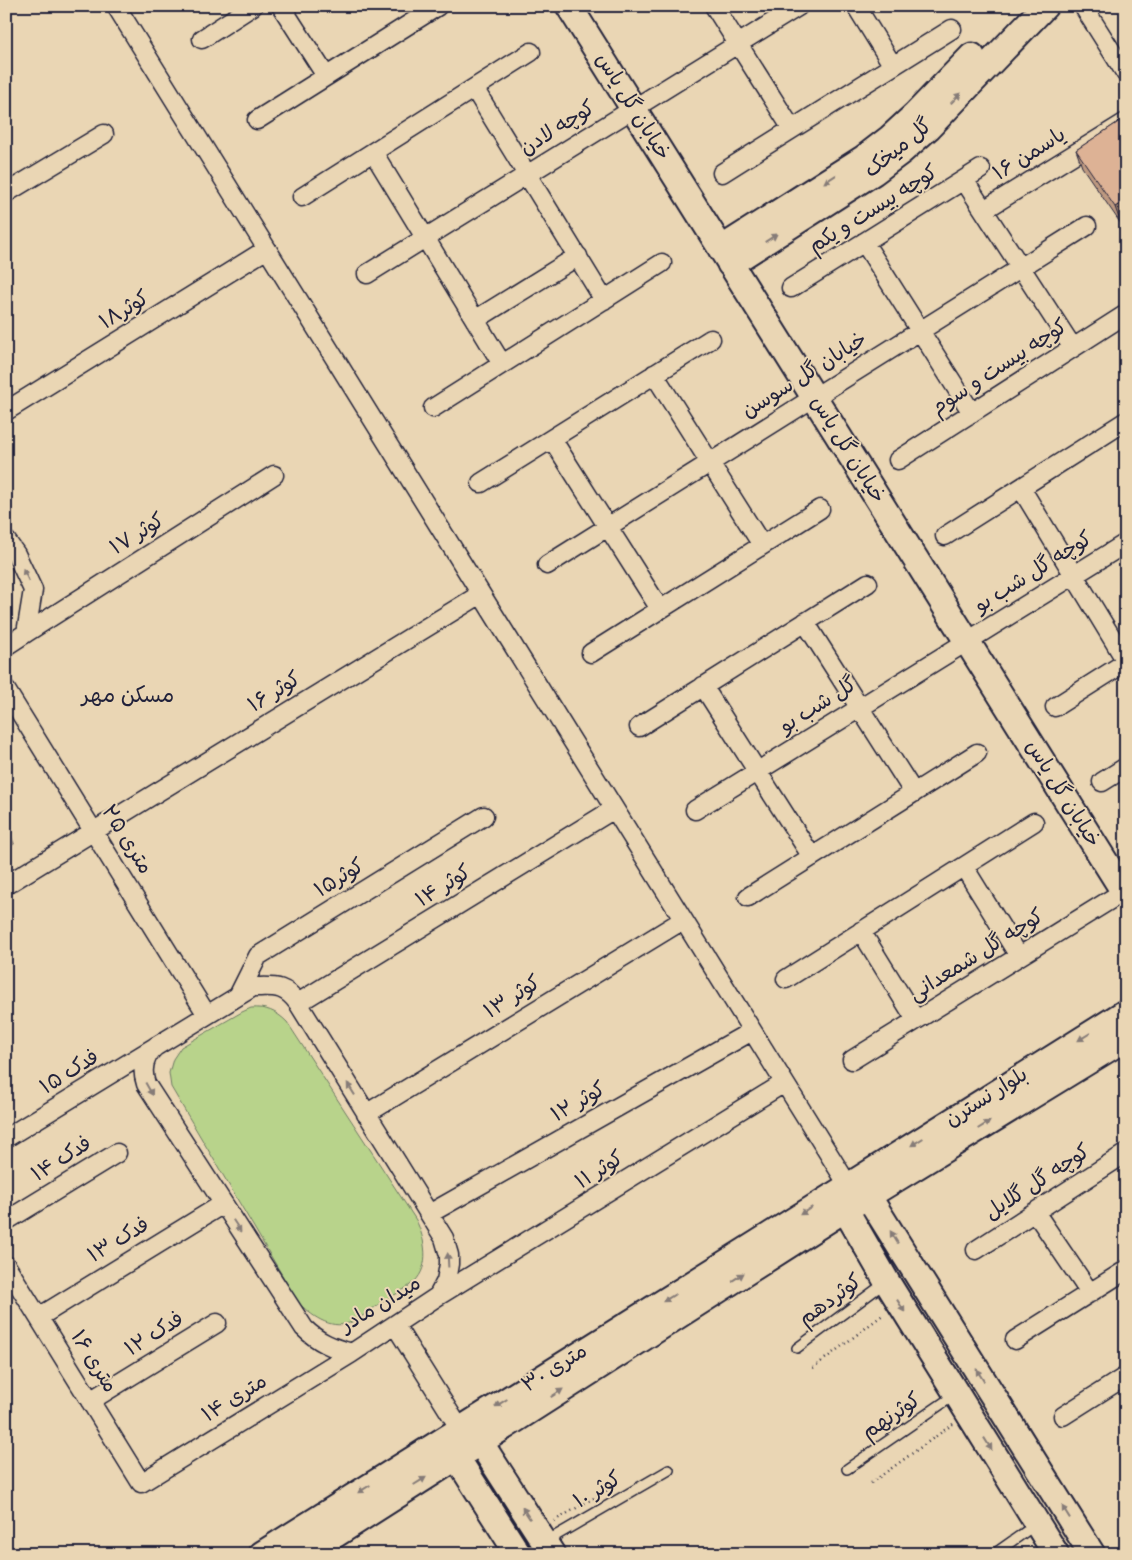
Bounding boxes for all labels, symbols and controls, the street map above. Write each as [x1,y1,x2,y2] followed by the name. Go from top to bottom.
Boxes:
[587,47,677,167] street label: خیابان گل یاس
[950,93,962,105] one-way arrow
[514,94,602,164] street label: کوچه لادن
[858,112,940,186] street label: گل میخک
[988,121,1072,189] street label: یاسمن ۱۶
[803,158,945,262] street label: کوچه بیست و یکم
[824,174,837,184] one-way arrow
[765,233,778,242] one-way arrow
[94,284,156,338] street label: کوثر۱۸
[926,312,1074,424] street label: کوچه بیست و سوم
[736,325,874,427] street label: خیابان گل سوسن
[802,390,892,510] street label: خیابان گل یاس
[105,506,171,564] street label: کوثر ۱۷
[967,525,1099,622] street label: کوچه گل شب بو
[22,568,30,582] one-way arrow
[243,665,307,721] street label: کوثر ۱۶
[773,670,864,743] street label: گل شب بو
[80,681,174,713] district label: مسکن مهر
[1017,734,1107,854] street label: خیابان گل یاس
[93,799,159,881] street label: ۲۵ متری
[309,852,371,906] street label: کوثر۱۵
[410,858,478,916] street label: کوثر ۱۴
[904,902,1050,1010] street label: کوچه گل شمعدانی
[479,969,547,1027] street label: کوثر ۱۳
[1078,1033,1091,1042] one-way arrow
[35,1043,105,1103] street label: فدک ۱۵
[940,1061,1034,1135] street label: بلوار نسترن
[546,1075,612,1131] street label: کوثر ۱۲
[145,1082,153,1097] one-way arrow
[346,1083,356,1096] one-way arrow
[978,1120,991,1129] one-way arrow
[26,1130,98,1190] street label: فدک ۱۴
[910,1137,923,1147] one-way arrow
[979,1138,1097,1228] street label: کوچه گل گلایل
[570,1144,630,1198] street label: کوثر ۱۱
[800,1207,813,1216] one-way arrow
[82,1211,156,1271] street label: فدک ۱۳
[233,1219,242,1232] one-way arrow
[889,1230,898,1243] one-way arrow
[444,1251,452,1267] one-way arrow
[793,1268,869,1334] street label: کوثردهم
[333,1269,427,1342] street label: میدان مادر
[732,1272,745,1282] one-way arrow
[662,1293,675,1302] one-way arrow
[897,1300,906,1313] one-way arrow
[120,1305,190,1365] street label: فدک ۱۲
[62,1325,124,1399] street label: ۱۶ متری
[516,1337,594,1401] street label: ۳۰ متری
[197,1367,273,1431] street label: ۱۴ متری
[975,1368,985,1381] one-way arrow
[856,1386,928,1448] street label: کوثرنهم
[551,1388,564,1398] one-way arrow
[495,1398,508,1407] one-way arrow
[983,1437,992,1450] one-way arrow
[568,1465,628,1517] street label: کوثر ۱۰
[414,1476,427,1485] one-way arrow
[357,1485,371,1494] one-way arrow
[521,1506,531,1519] one-way arrow
[1062,1506,1071,1519] one-way arrow

